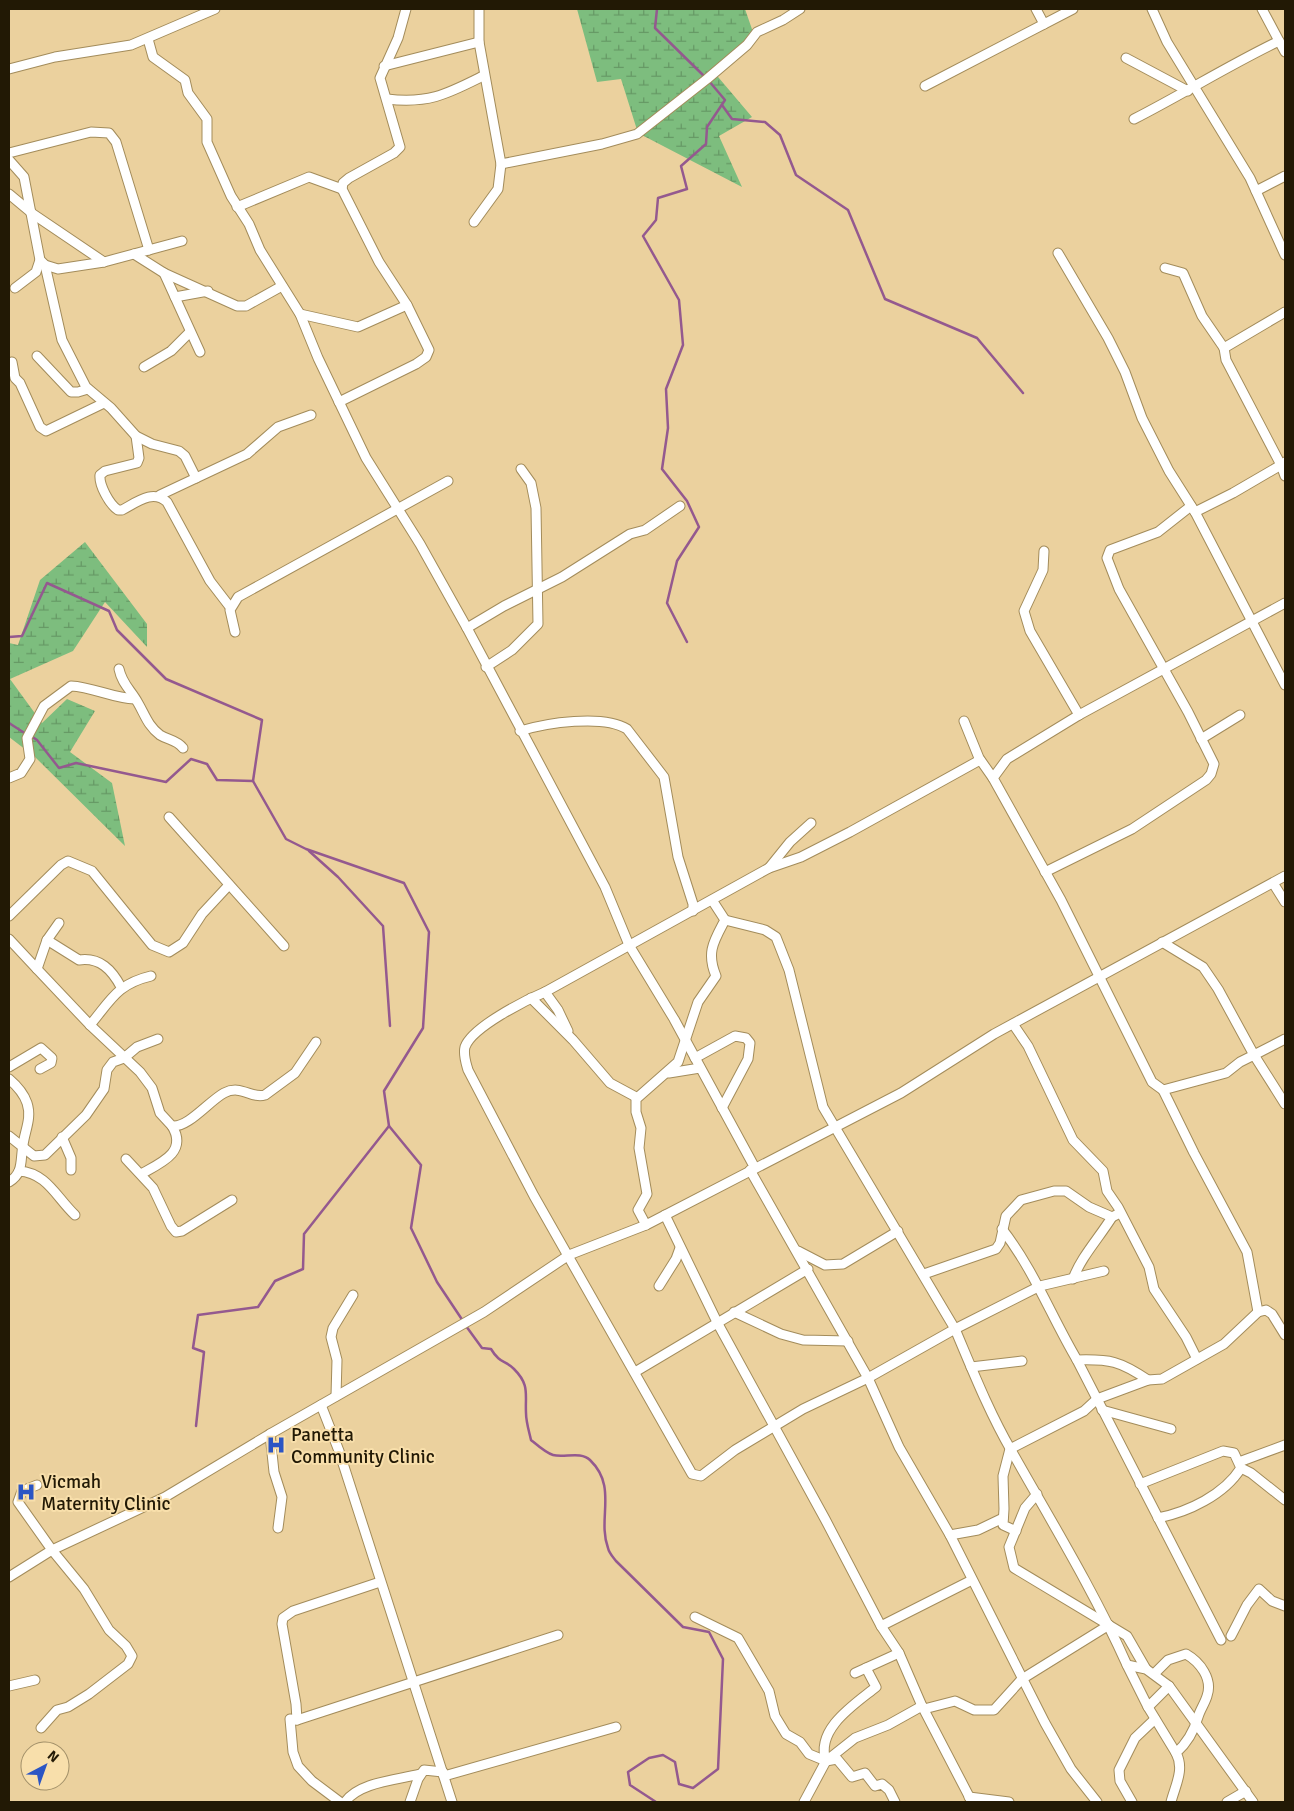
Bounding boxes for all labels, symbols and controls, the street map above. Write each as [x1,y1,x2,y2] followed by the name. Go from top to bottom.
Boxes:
[291,1423,435,1469] place label: Panetta Community Clinic
[265,1434,287,1456] hospital icon: Panetta Community Clinic
[41,1470,171,1516] place label: Vicmah Maternity Clinic
[15,1481,37,1503] hospital icon: Vicmah Maternity Clinic
[20,1741,70,1791] north arrow
[44,1747,62,1766] text: N

